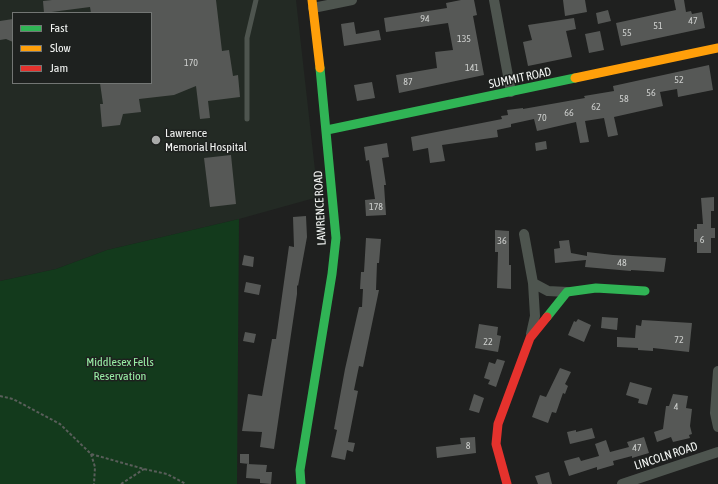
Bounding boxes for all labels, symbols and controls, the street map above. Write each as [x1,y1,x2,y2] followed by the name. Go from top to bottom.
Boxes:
[12,12,152,84] legend
[420,13,430,25] house number: 94
[688,15,698,27] house number: 47
[653,20,663,32] house number: 51
[50,21,68,35] text: Fast
[622,27,632,39] house number: 55
[457,33,471,45] house number: 135
[50,41,71,55] text: Slow
[184,57,198,69] house number: 170
[50,61,68,75] text: Jam
[465,62,479,74] house number: 141
[487,64,553,92] street label: SUMMIT ROAD
[674,74,684,86] house number: 52
[403,76,413,88] house number: 87
[646,87,656,99] house number: 56
[619,93,629,105] house number: 58
[591,101,601,113] house number: 62
[564,107,574,119] house number: 66
[537,112,547,124] house number: 70
[165,126,247,154] place label: Lawrence Memorial Hospital
[150,134,162,146] marker: Lawrence Memorial Hospital
[311,170,329,246] street label: LAWRENCE ROAD
[369,201,383,213] house number: 178
[700,234,704,246] house number: 6
[497,235,507,247] house number: 36
[617,257,627,269] house number: 48
[674,334,684,346] house number: 72
[483,336,493,348] house number: 22
[86,355,154,383] park label: Middlesex Fells Reservation
[674,401,678,413] house number: 4
[632,439,700,473] street label: LINCOLN ROAD
[466,440,470,452] house number: 8
[632,442,642,454] house number: 47

